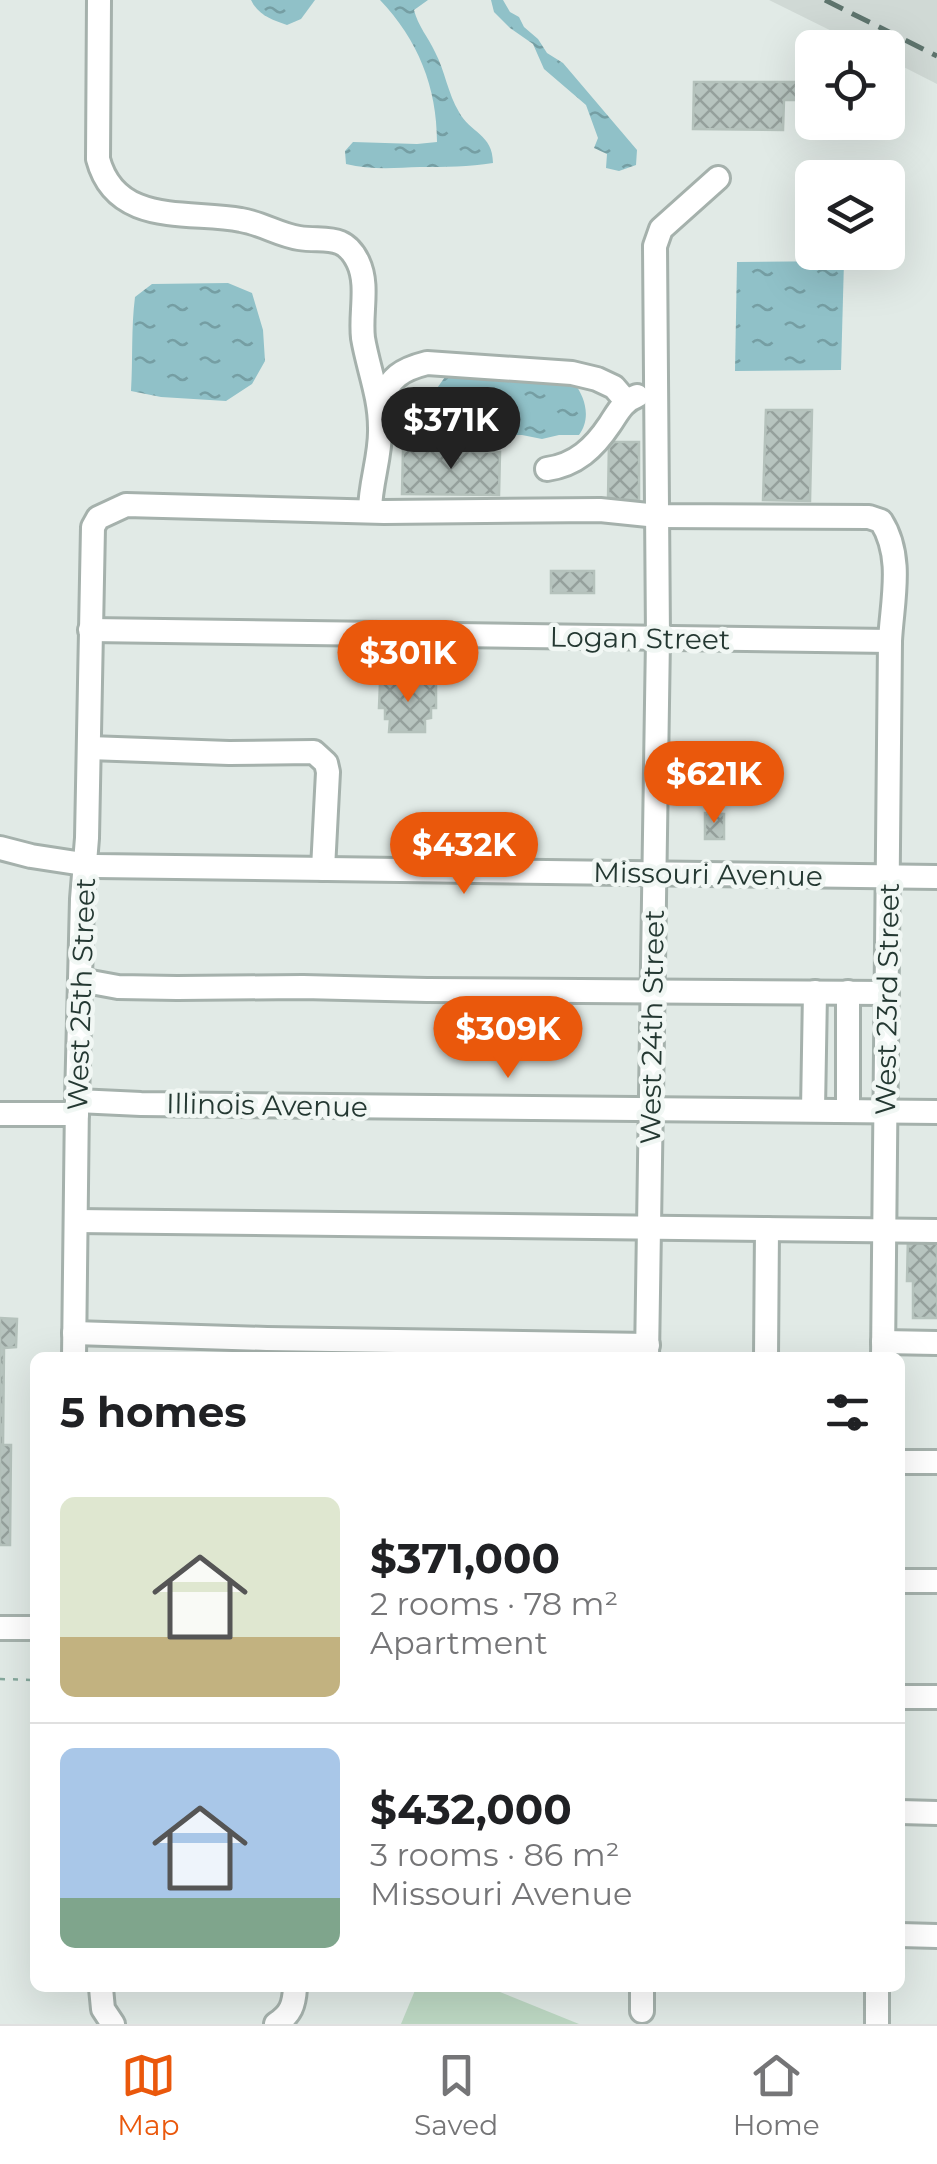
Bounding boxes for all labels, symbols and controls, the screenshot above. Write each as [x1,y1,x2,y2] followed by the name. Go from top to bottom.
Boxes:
[795,30,905,270] map controls
[795,30,905,140] button: locate
[795,160,905,270] button: layers
[381,387,521,472] pin: $371K
[403,400,499,439] text: $371K
[549,619,731,657] street label: Logan Street
[338,620,478,705] pin: $301K
[359,633,457,672] text: $301K
[644,741,784,826] pin: $621K
[666,754,762,793] text: $621K
[394,812,534,897] pin: $432K
[412,825,516,864] text: $432K
[593,855,823,893] street label: Missouri Avenue
[60,877,102,1111] street label: West 25th Street
[868,883,906,1115] street label: West 23rd Street
[633,909,671,1145] street label: West 24th Street
[438,996,578,1081] pin: $309K
[455,1009,561,1048] text: $309K
[166,1086,368,1124] street label: Illinois Avenue
[820,1385,875,1440] icon: filters
[60,1386,247,1438] text: 5 homes
[370,1532,560,1584] text: $371,000
[140,1537,260,1657] icon: home
[370,1584,618,1623] text: 2 rooms · 78 m²
[370,1623,548,1662] text: Apartment
[370,1783,572,1835] text: $432,000
[140,1788,260,1908] icon: home
[370,1835,619,1874] text: 3 rooms · 86 m²
[370,1874,632,1913] text: Missouri Avenue
[117,2048,180,2142] tab: Map
[414,2048,498,2142] tab: Saved
[733,2048,820,2142] tab: Home

